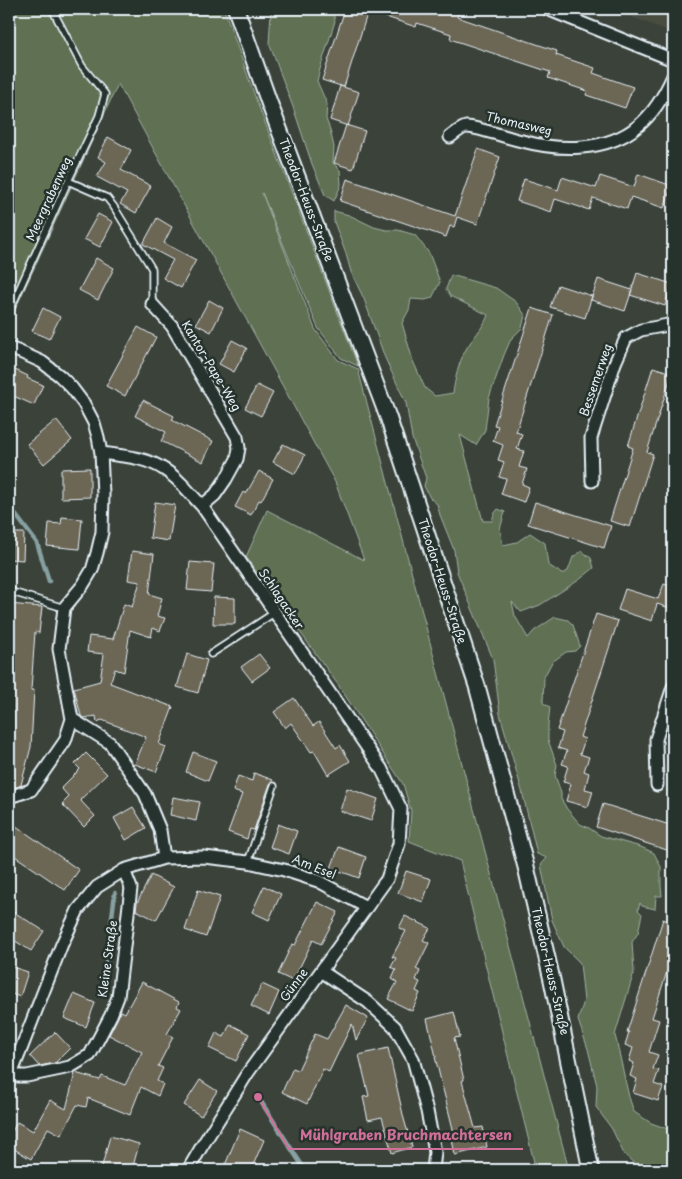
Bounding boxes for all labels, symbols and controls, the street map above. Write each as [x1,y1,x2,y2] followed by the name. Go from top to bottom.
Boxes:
[484,107,554,139] street label: Thomasweg
[275,135,339,264] street label: Theodor-Heuss-Straße
[21,154,75,244] street label: Meergrabenweg
[178,317,246,414] street label: Kantor-Pape-Weg
[574,341,616,419] street label: Bessemerweg
[414,516,472,646] street label: Theodor-Heuss-Straße
[255,564,309,633] street label: Schlagacker
[290,849,339,883] street label: Am Esel
[527,905,574,1037] street label: Theodor-Heuss-Straße
[93,919,121,999] street label: Kleine Straße
[275,964,312,1005] street label: Günne
[289,1120,523,1149] callout: Mühlgraben Bruchmachtersen
[300,1124,512,1145] text: Mühlgraben Bruchmachtersen

